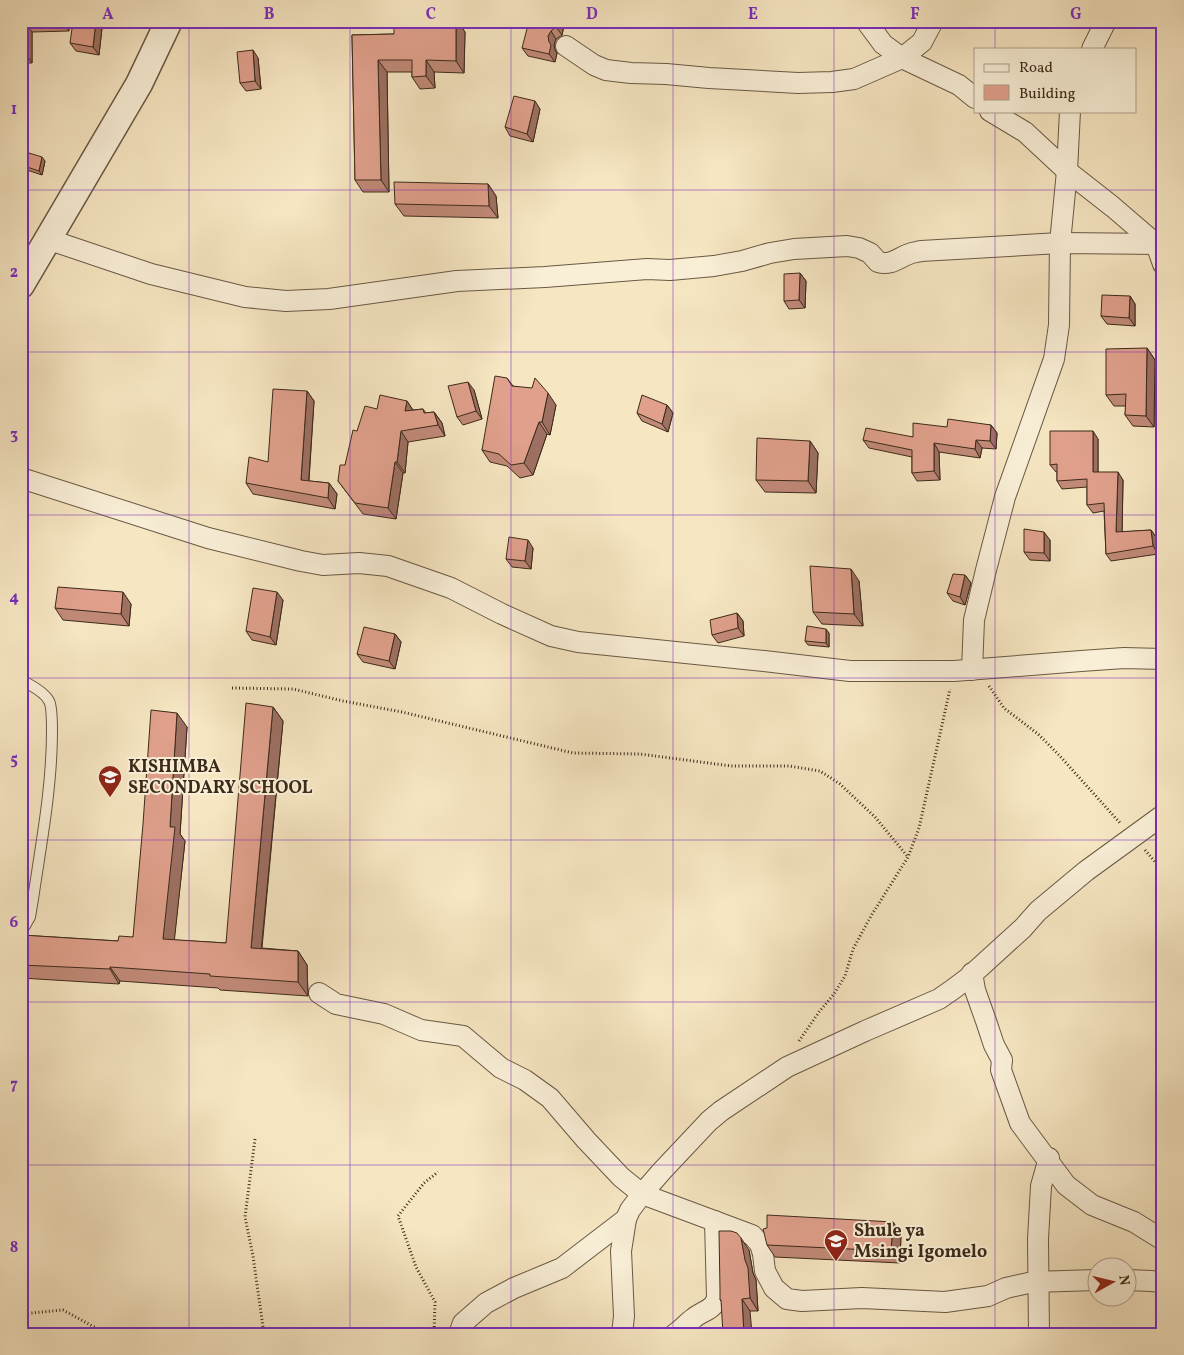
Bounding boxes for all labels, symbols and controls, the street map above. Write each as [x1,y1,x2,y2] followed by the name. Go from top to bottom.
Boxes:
[102,4,114,26] text: A
[264,4,275,26] text: B
[426,4,436,26] text: C
[586,4,598,26] text: D
[748,4,758,26] text: E
[910,4,920,26] text: F
[1070,4,1082,26] text: G
[974,48,1136,112] legend
[1019,58,1053,79] text: Road
[1019,84,1076,105] text: Building
[11,99,17,121] text: 1
[10,262,18,284] text: 2
[10,424,18,446] text: 3
[9,587,19,609] text: 4
[10,749,18,771] text: 5
[128,755,313,801] place label: KISHIMBA SECONDARY SCHOOL
[97,764,123,798] school or university icon: KISHIMBA SECONDARY SCHOOL
[10,912,19,934] text: 6
[10,1074,18,1096] text: 7
[854,1219,987,1265] place label: Shule ya Msingi Igomelo
[823,1228,849,1262] school or university icon: Shule ya Msingi Igomelo
[10,1237,18,1259] text: 8
[1086,1258,1136,1308] north arrow
[1113,1274,1134,1287] text: N

